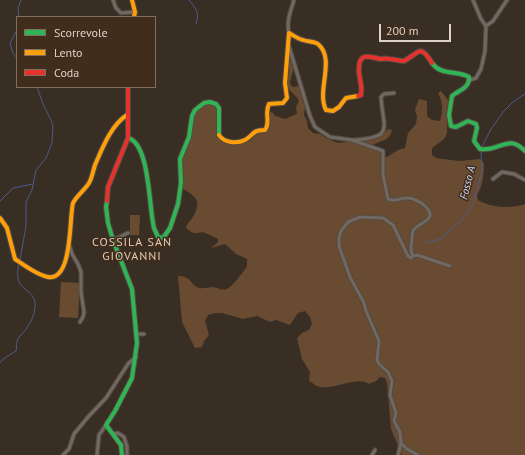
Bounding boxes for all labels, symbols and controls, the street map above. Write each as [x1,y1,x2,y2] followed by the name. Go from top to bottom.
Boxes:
[16,16,156,88] legend
[381,16,453,42] scale bar
[386,23,419,38] text: 200 m
[54,25,108,40] text: Scorrevole
[54,45,83,60] text: Lento
[54,65,79,80] text: Coda
[457,165,479,201] water label: Fosso A
[92,236,172,264] district label: COSSILA SAN GIOVANNI

